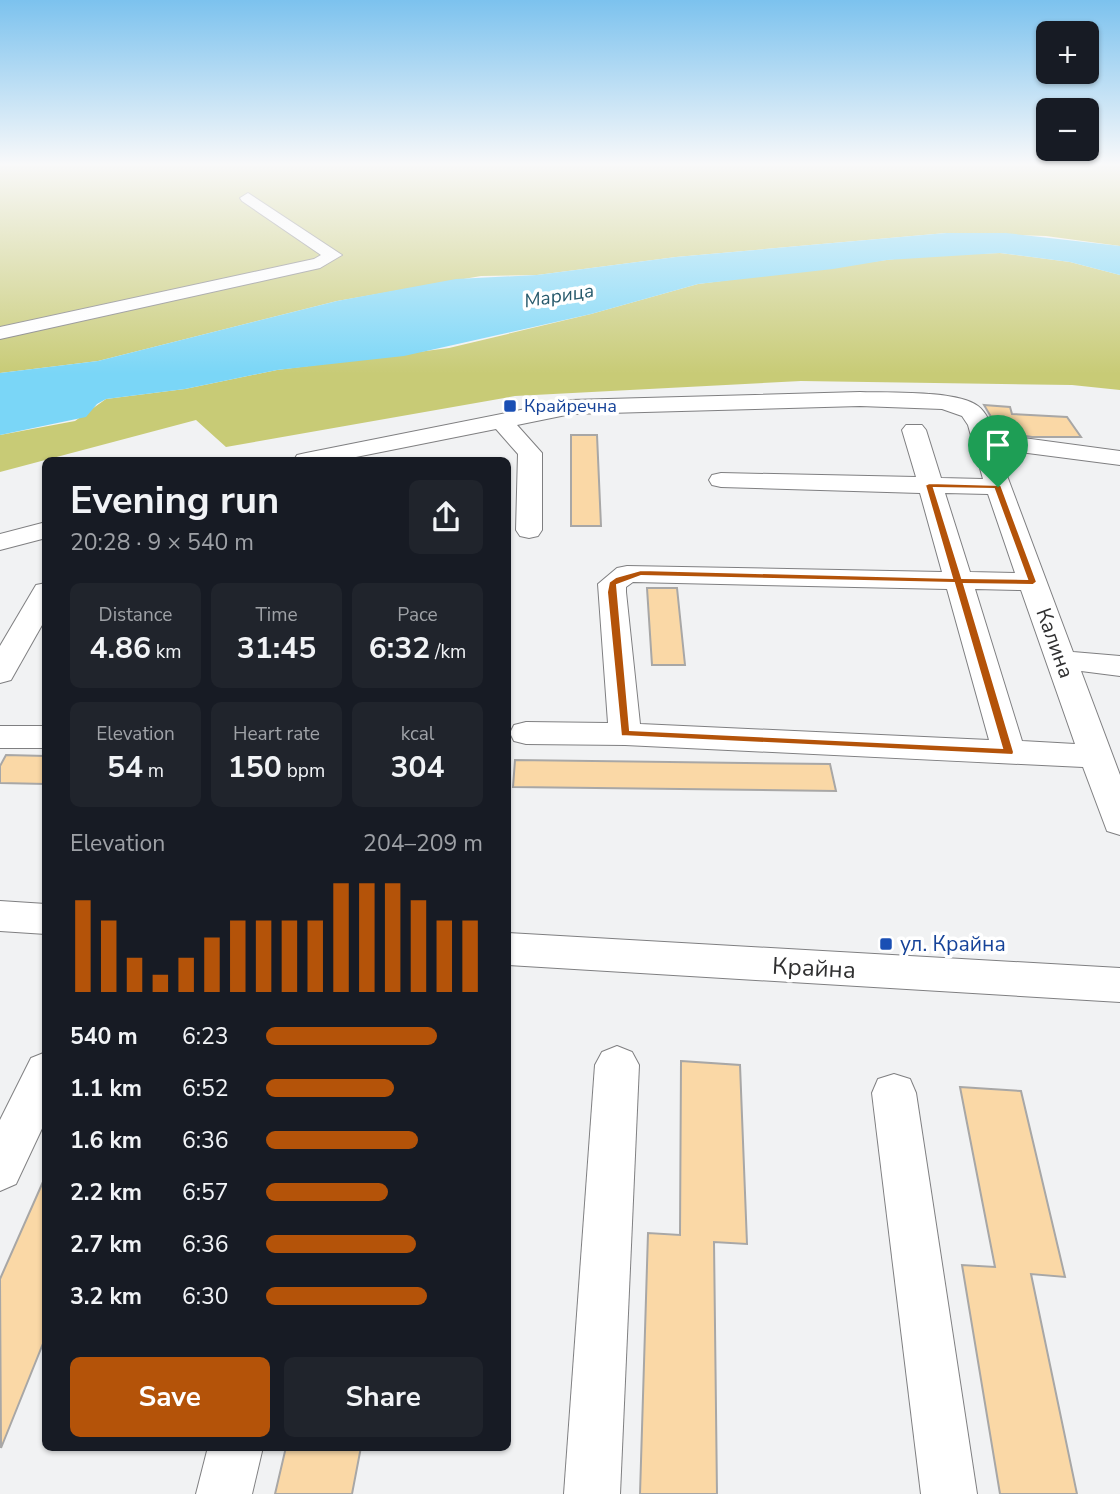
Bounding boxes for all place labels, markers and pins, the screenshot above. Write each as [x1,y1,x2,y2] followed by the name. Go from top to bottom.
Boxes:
[524,394,617,418] place label: Крайречна
[502,398,518,414] marker: Крайречна
[968,415,1028,487] pin
[900,930,1006,958] place label: ул. Крайна
[878,936,894,952] marker: ул. Крайна

